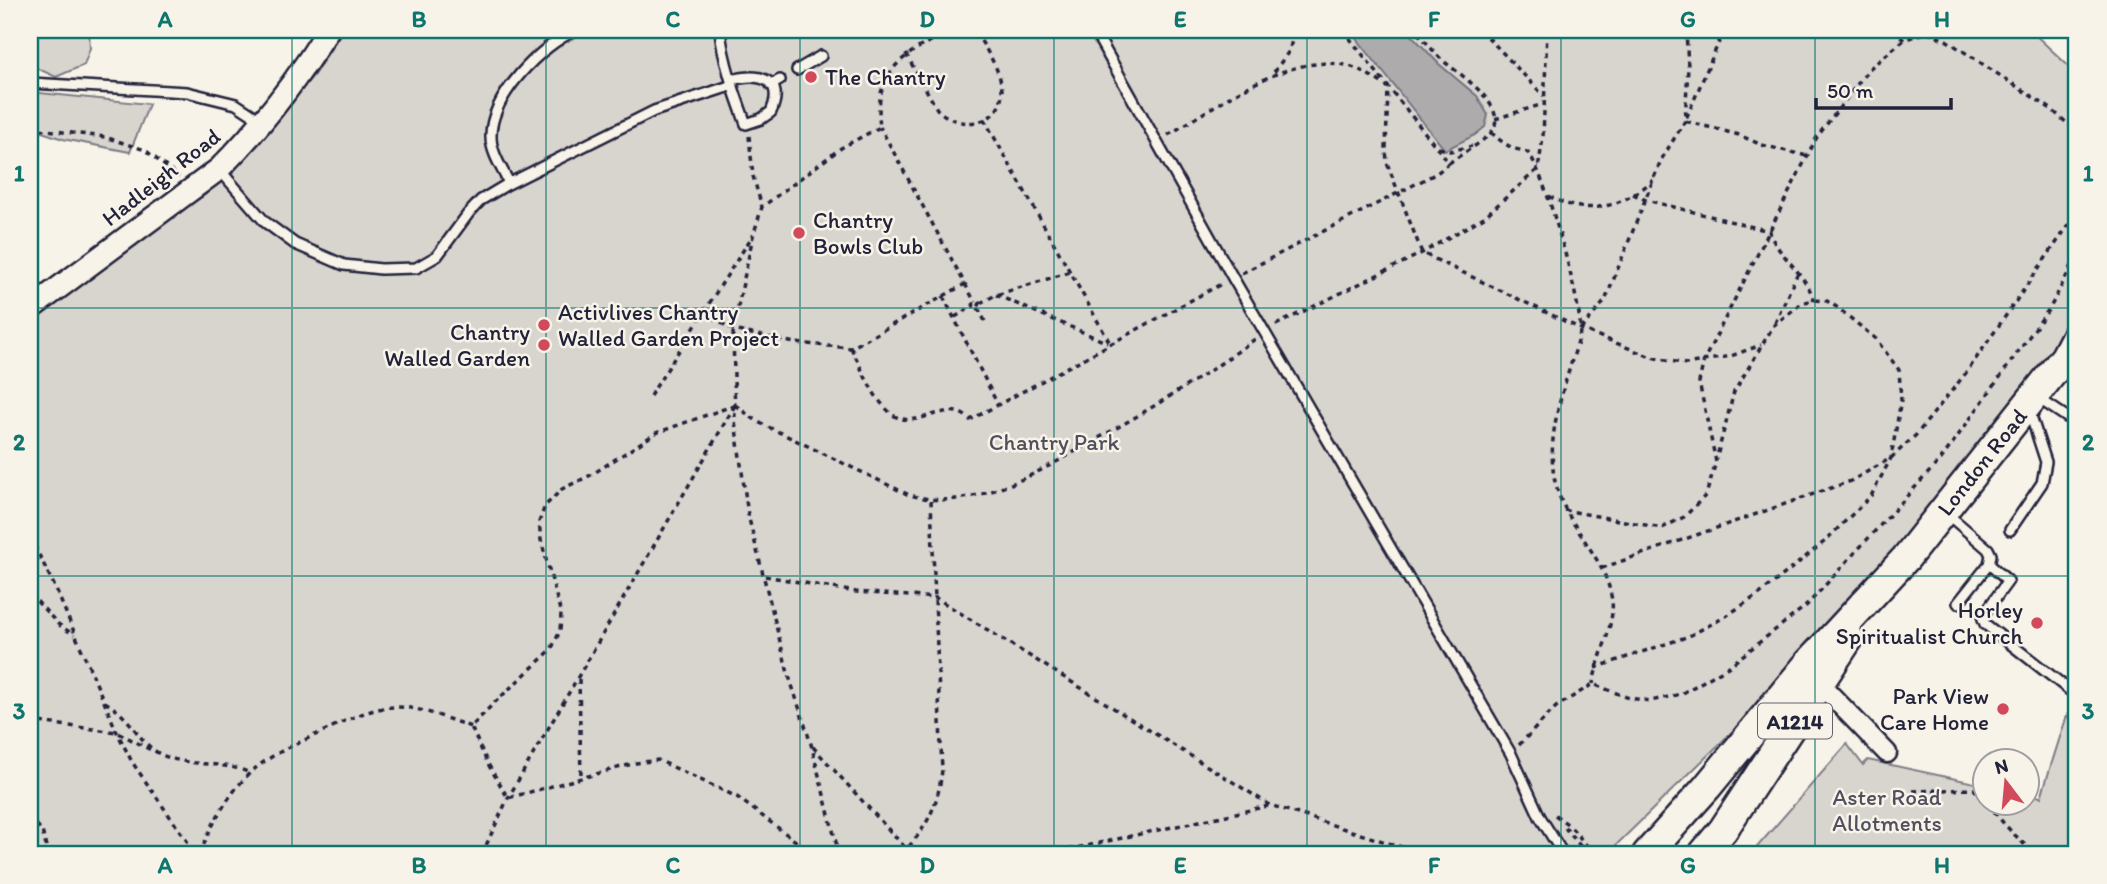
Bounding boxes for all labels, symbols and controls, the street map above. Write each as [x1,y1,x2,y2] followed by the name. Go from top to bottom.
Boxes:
[157,5,173,33] text: A
[412,5,427,33] text: B
[666,5,681,33] text: C
[919,5,935,33] text: D
[1174,5,1187,33] text: E
[1428,5,1441,33] text: F
[1680,5,1696,33] text: G
[1934,5,1950,33] text: H
[825,63,946,91] place label: The Chantry
[1816,66,1951,110] scale bar
[803,69,819,85] marker: The Chantry
[1827,78,1874,103] text: 50 m
[96,122,226,232] street label: Hadleigh Road
[14,159,25,187] text: 1
[2083,159,2094,187] text: 1
[813,206,923,260] place label: Chantry Bowls Club
[791,225,807,241] marker: Chantry Bowls Club
[558,298,779,352] place label: Activlives Chantry Walled Garden Project
[536,317,552,333] marker: Activlives Chantry Walled Garden Project
[384,318,530,372] place label: Chantry Walled Garden
[536,337,552,353] marker: Chantry Walled Garden
[1931,402,2033,521] street label: London Road
[13,428,26,456] text: 2
[989,428,1119,456] park label: Chantry Park
[2082,428,2095,456] text: 2
[1836,596,2024,650] place label: Horley Spiritualist Church
[2029,615,2045,631] marker: Horley Spiritualist Church
[1880,682,1989,736] place label: Park View Care Home
[13,697,26,725] text: 3
[2082,697,2095,725] text: 3
[1995,701,2011,717] marker: Park View Care Home
[1758,704,1832,738] road number: A1214
[1970,748,2040,818] north arrow
[1992,753,2011,779] text: N
[1832,783,1942,837] park label: Aster Road Allotments
[157,851,173,879] text: A
[412,851,427,879] text: B
[666,851,681,879] text: C
[919,851,935,879] text: D
[1174,851,1187,879] text: E
[1428,851,1441,879] text: F
[1680,851,1696,879] text: G
[1934,851,1950,879] text: H

